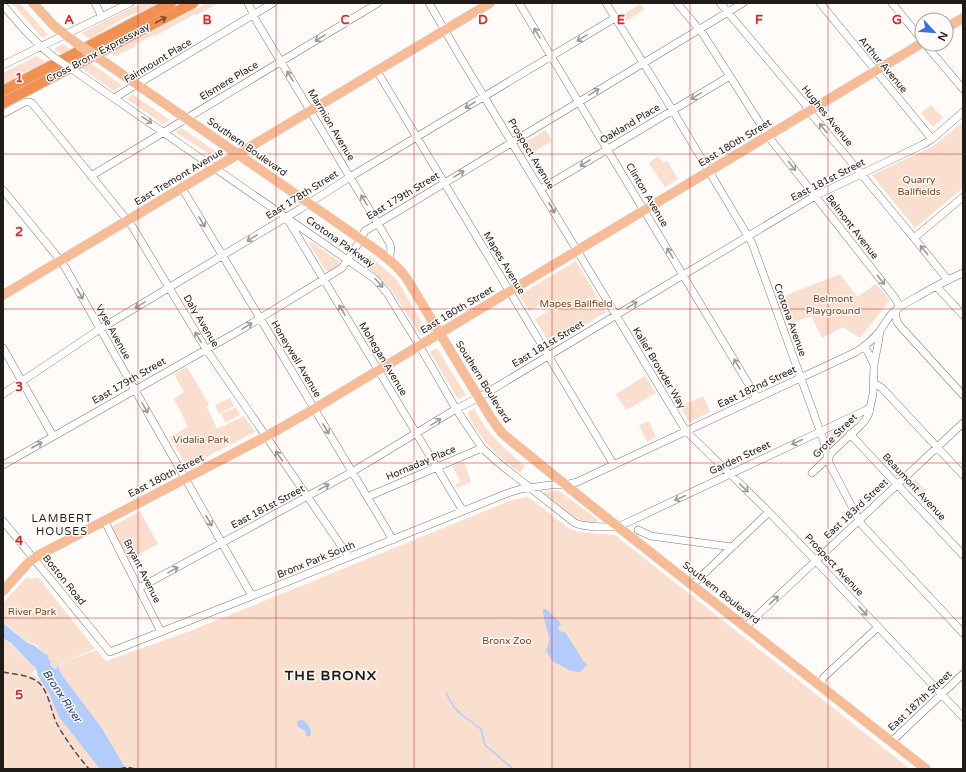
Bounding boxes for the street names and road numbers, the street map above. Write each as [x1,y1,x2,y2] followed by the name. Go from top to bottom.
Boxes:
[44,20,152,85] street label: Cross Bronx Expressway
[856,35,910,96] street label: Arthur Avenue
[122,36,194,86] street label: Fairmount Place
[198,59,261,103] street label: Elsmere Place
[799,83,855,149] street label: Hughes Avenue
[305,87,357,163] street label: Marmion Avenue
[598,101,662,147] street label: Oakland Place
[205,115,289,179] street label: Southern Boulevard
[505,116,557,192] street label: Prospect Avenue
[696,116,774,170] street label: East 180th Street
[132,146,226,208] street label: East Tremont Avenue
[789,156,867,204] street label: East 181st Street
[623,161,671,229] street label: Clinton Avenue
[264,168,341,222] street label: East 178th Street
[364,169,442,223] street label: East 179th Street
[823,192,881,262] street label: Belmont Avenue
[303,214,377,270] street label: Crotona Parkway
[481,230,527,297] street label: Mapes Avenue
[771,282,809,358] street label: Crotona Avenue
[418,283,496,337] street label: East 180th Street
[181,293,222,350] street label: Daly Avenue
[93,302,133,362] street label: Vyse Avenue
[268,318,324,400] street label: Honeywell Avenue
[510,318,586,370] street label: East 181st Street
[356,320,410,398] street label: Mohegan Avenue
[630,325,688,411] street label: Kalief Browder Way
[453,339,513,425] street label: Southern Boulevard
[90,355,168,407] street label: East 179th Street
[716,363,798,411] street label: East 182nd Street
[810,411,860,461] street label: Grote Street
[707,439,773,477] street label: Garden Street
[384,443,458,483] street label: Hornaday Place
[880,451,949,523] street label: Beaumont Avenue
[126,452,206,500] street label: East 180th Street
[822,476,891,542] street label: East 183rd Street
[229,482,307,531] street label: East 181st Street
[802,531,866,599] street label: Prospect Avenue
[121,537,163,605] street label: Bryant Avenue
[275,539,357,581] street label: Bronx Park South
[40,552,88,608] street label: Boston Road
[680,559,762,627] street label: Southern Boulevard
[886,668,955,734] street label: East 187th Street

